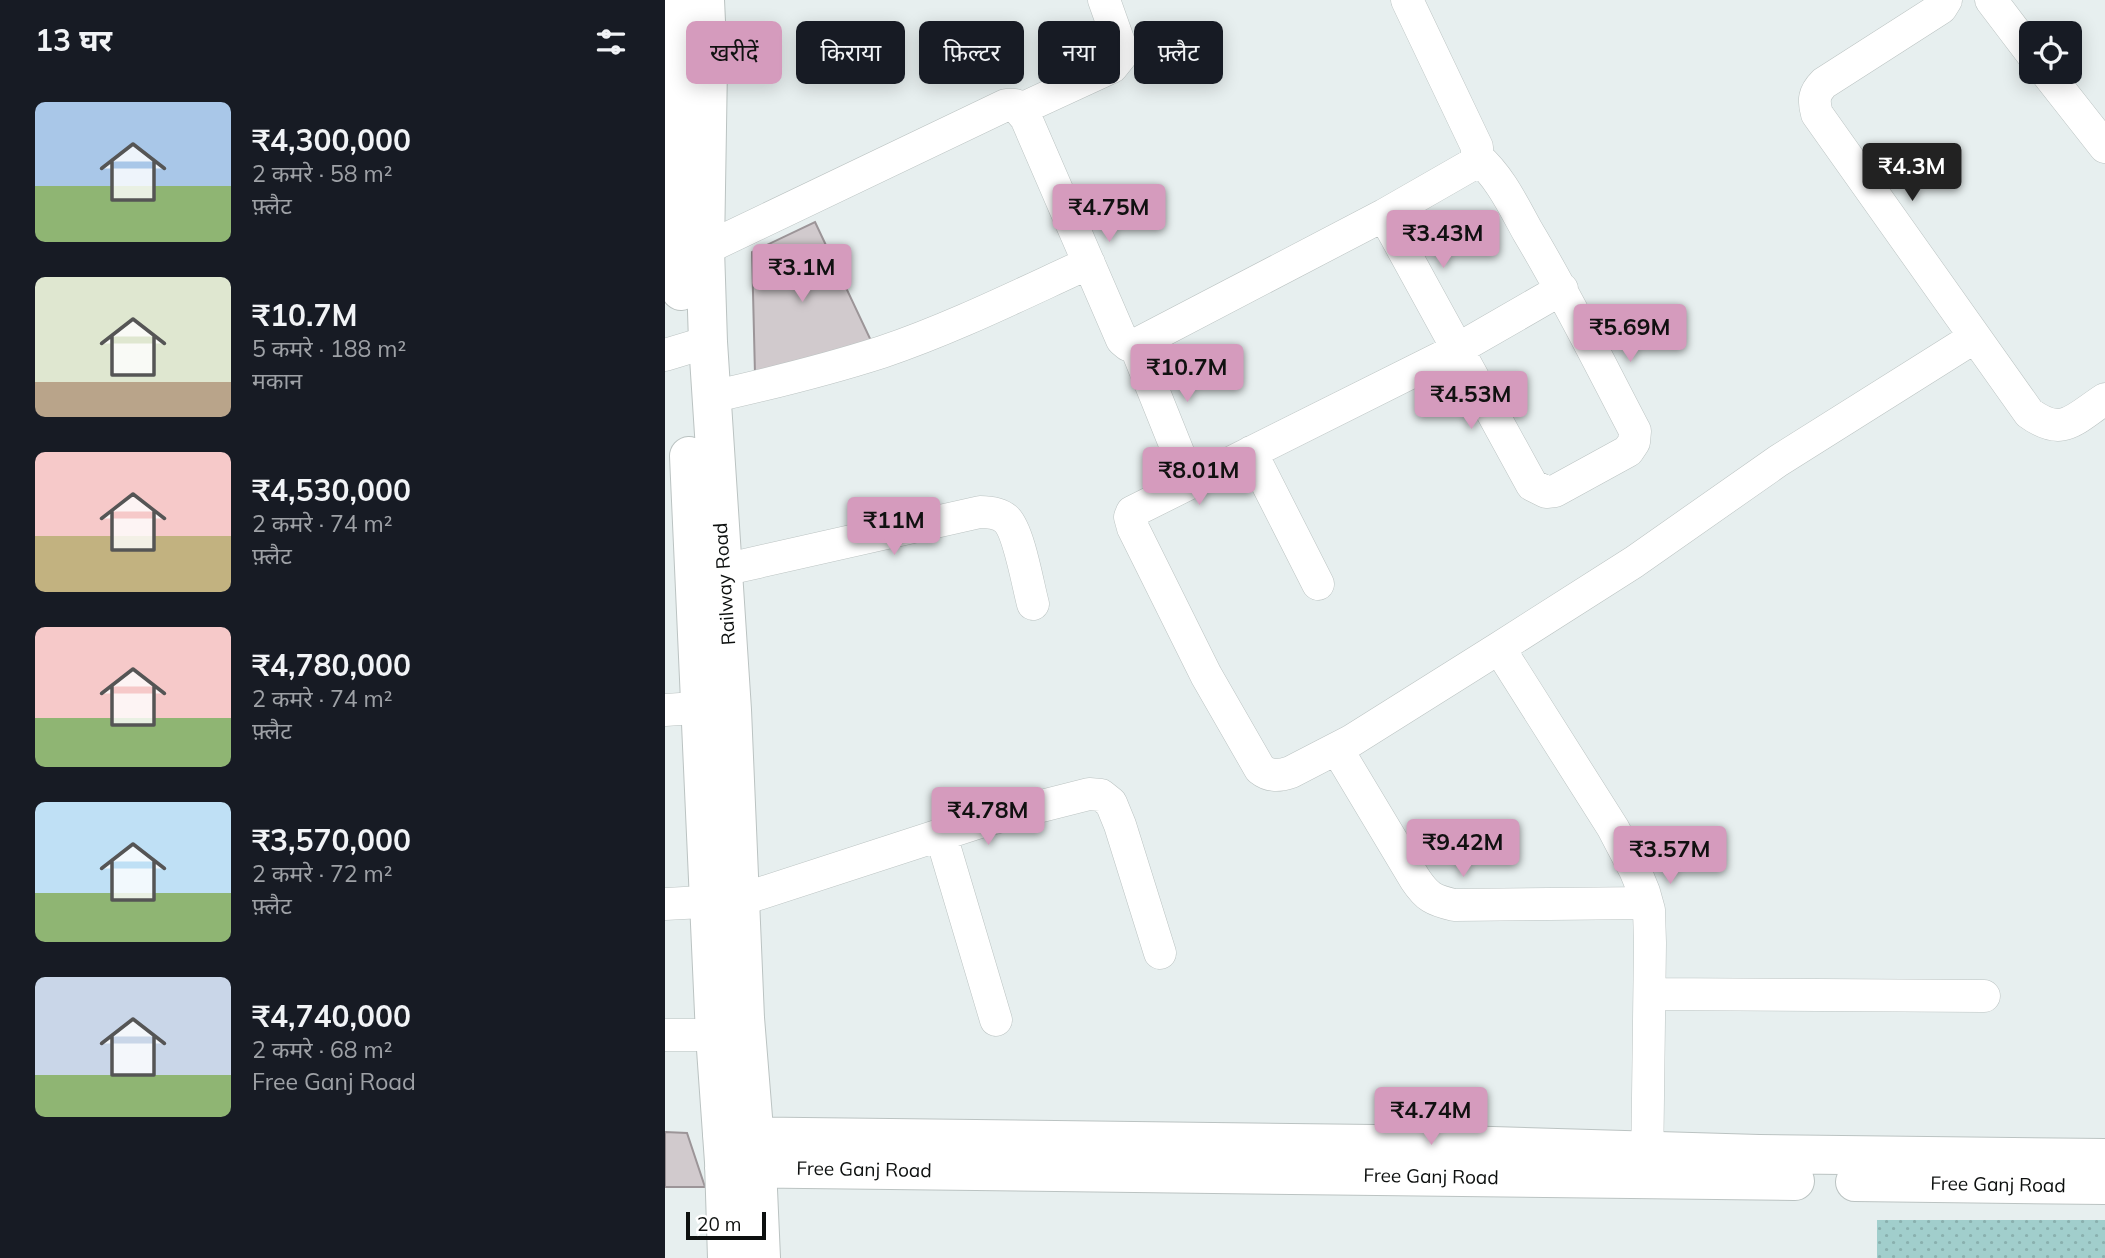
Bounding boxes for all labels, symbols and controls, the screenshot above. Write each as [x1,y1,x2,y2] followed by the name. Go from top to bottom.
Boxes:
[35,21,112,59] text: 13 घर
[686,21,782,84] chip: खरीदें
[796,21,905,84] chip: किराया
[919,21,1024,84] chip: फ़िल्टर
[1038,21,1120,84] chip: नया
[1134,21,1223,84] chip: फ़्लैट
[2019,21,2082,84] map controls
[2019,21,2082,84] button: locate
[592,23,630,61] icon: filters
[252,121,411,159] text: ₹4,300,000
[91,130,175,214] icon: home
[1863,144,1961,203] pin: ₹4.3M
[1878,151,1946,180] text: ₹4.3M
[252,159,392,188] text: 2 कमरे · 58 m²
[1052,184,1166,244] pin: ₹4.75M
[252,191,292,220] text: फ़्लैट
[1069,192,1149,221] text: ₹4.75M
[1386,210,1500,270] pin: ₹3.43M
[1403,218,1483,247] text: ₹3.43M
[753,244,851,304] pin: ₹3.1M
[768,252,836,281] text: ₹3.1M
[252,296,358,334] text: ₹10.7M
[1573,304,1687,364] pin: ₹5.69M
[91,305,175,389] icon: home
[1590,312,1670,341] text: ₹5.69M
[252,334,406,363] text: 5 कमरे · 188 m²
[1130,344,1244,404] pin: ₹10.7M
[1147,352,1227,381] text: ₹10.7M
[252,366,302,395] text: मकान
[1414,372,1528,431] pin: ₹4.53M
[1431,379,1511,408] text: ₹4.53M
[1142,448,1256,507] pin: ₹8.01M
[1159,455,1239,484] text: ₹8.01M
[252,471,411,509] text: ₹4,530,000
[91,480,175,564] icon: home
[853,498,935,557] pin: ₹11M
[863,505,925,534] text: ₹11M
[252,509,392,538] text: 2 कमरे · 74 m²
[708,522,740,646] street label: Railway Road
[252,541,292,570] text: फ़्लैट
[252,646,411,684] text: ₹4,780,000
[91,655,175,739] icon: home
[252,684,392,713] text: 2 कमरे · 74 m²
[252,716,292,745] text: फ़्लैट
[931,788,1045,847] pin: ₹4.78M
[948,795,1028,824] text: ₹4.78M
[1406,820,1520,879] pin: ₹9.42M
[252,821,411,859] text: ₹3,570,000
[1613,826,1727,886] pin: ₹3.57M
[1423,827,1503,856] text: ₹9.42M
[91,830,175,914] icon: home
[1630,834,1710,863] text: ₹3.57M
[252,859,392,888] text: 2 कमरे · 72 m²
[252,891,292,920] text: फ़्लैट
[252,997,411,1035] text: ₹4,740,000
[91,1005,175,1089] icon: home
[252,1035,392,1064] text: 2 कमरे · 68 m²
[252,1067,416,1096] text: Free Ganj Road
[1374,1088,1488,1147] pin: ₹4.74M
[1391,1095,1471,1124] text: ₹4.74M
[796,1156,932,1182] street label: Free Ganj Road
[1363,1163,1499,1189] street label: Free Ganj Road
[1930,1171,2066,1197] street label: Free Ganj Road
[686,1209,767,1241] scale bar
[697,1212,741,1236] text: 20 m

